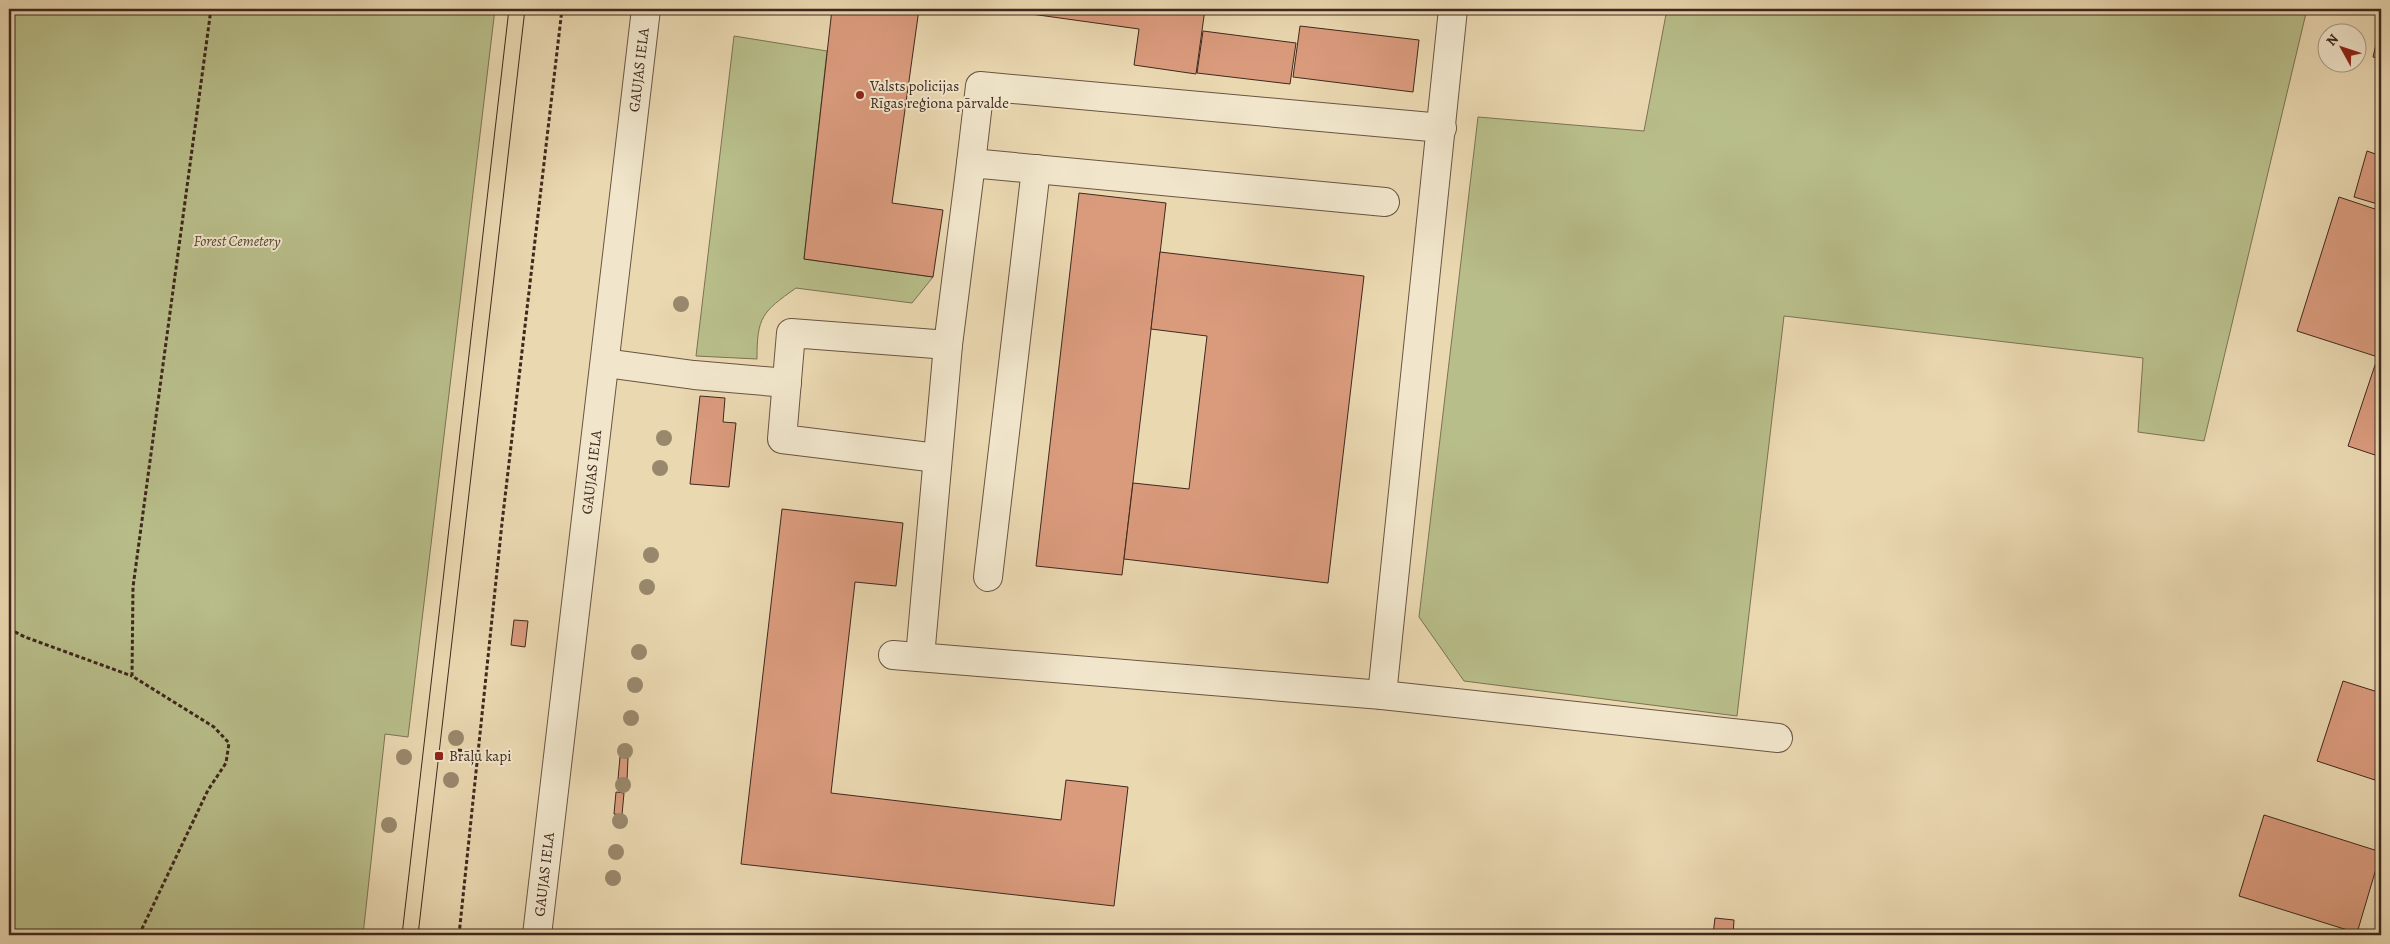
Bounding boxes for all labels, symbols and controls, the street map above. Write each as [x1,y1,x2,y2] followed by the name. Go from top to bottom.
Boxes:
[2318,22,2368,72] north arrow
[624,27,654,113] street label: GAUJAS IELA
[2322,30,2343,50] text: N
[869,76,1009,113] place label: Valsts policijas Rīgas reģiona pārvalde
[854,89,866,101] marker: Valsts policijas Rīgas reģiona pārvalde
[193,231,281,251] park label: Forest Cemetery
[577,429,606,515] street label: GAUJAS IELA
[449,746,511,766] place label: Brāļu kapi
[433,750,445,762] marker: Brāļu kapi
[529,831,559,917] street label: GAUJAS IELA

